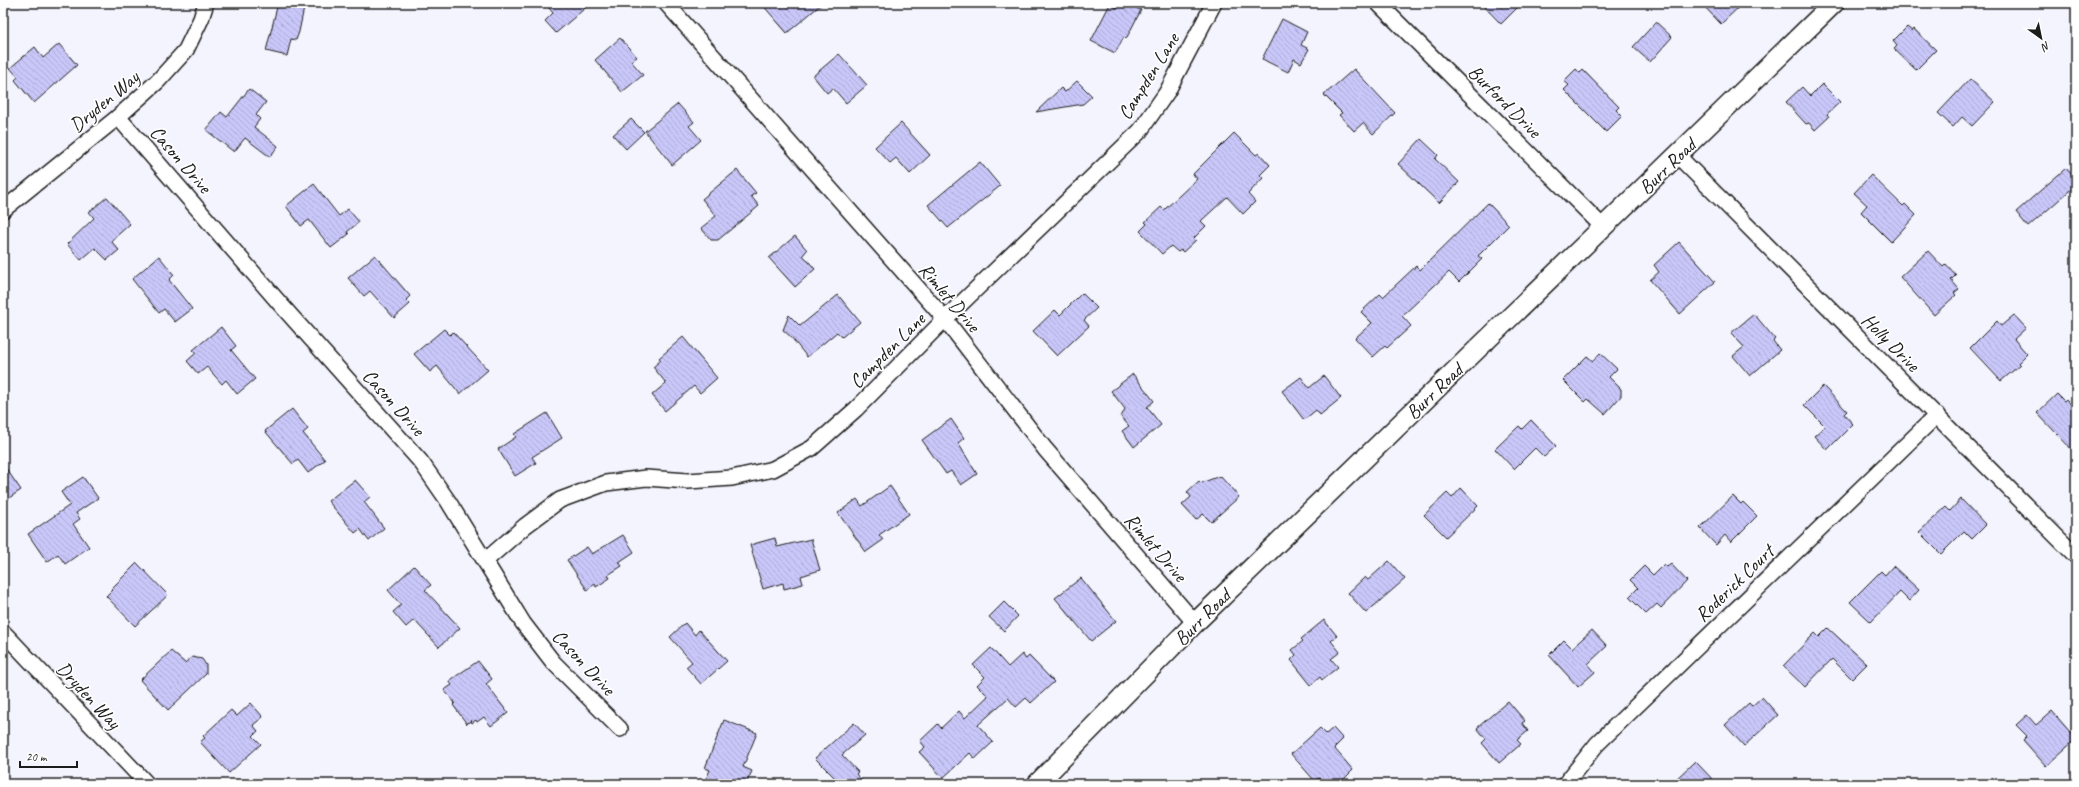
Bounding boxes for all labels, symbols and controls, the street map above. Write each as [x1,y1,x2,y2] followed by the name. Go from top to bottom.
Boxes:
[2021,18,2061,58] north arrow
[1112,27,1186,124] street label: Campden Lane
[2038,39,2053,55] text: N
[1463,59,1548,144] street label: Burford Drive
[64,64,145,138] street label: Dryden Way
[144,120,218,199] street label: Cason Drive
[1633,131,1704,200] street label: Burr Road
[913,258,987,338] street label: Rimlet Drive
[844,306,932,394] street label: Campden Lane
[1856,308,1926,378] street label: Holly Drive
[1400,356,1471,425] street label: Burr Road
[357,364,431,442] street label: Cason Drive
[1119,508,1193,588] street label: Rimlet Drive
[1690,537,1782,627] street label: Roderick Court
[1169,582,1238,651] street label: Burr Road
[547,624,622,702] street label: Cason Drive
[51,656,127,735] street label: Dryden Way
[20,743,77,769] scale bar
[26,749,48,765] text: 20 m

